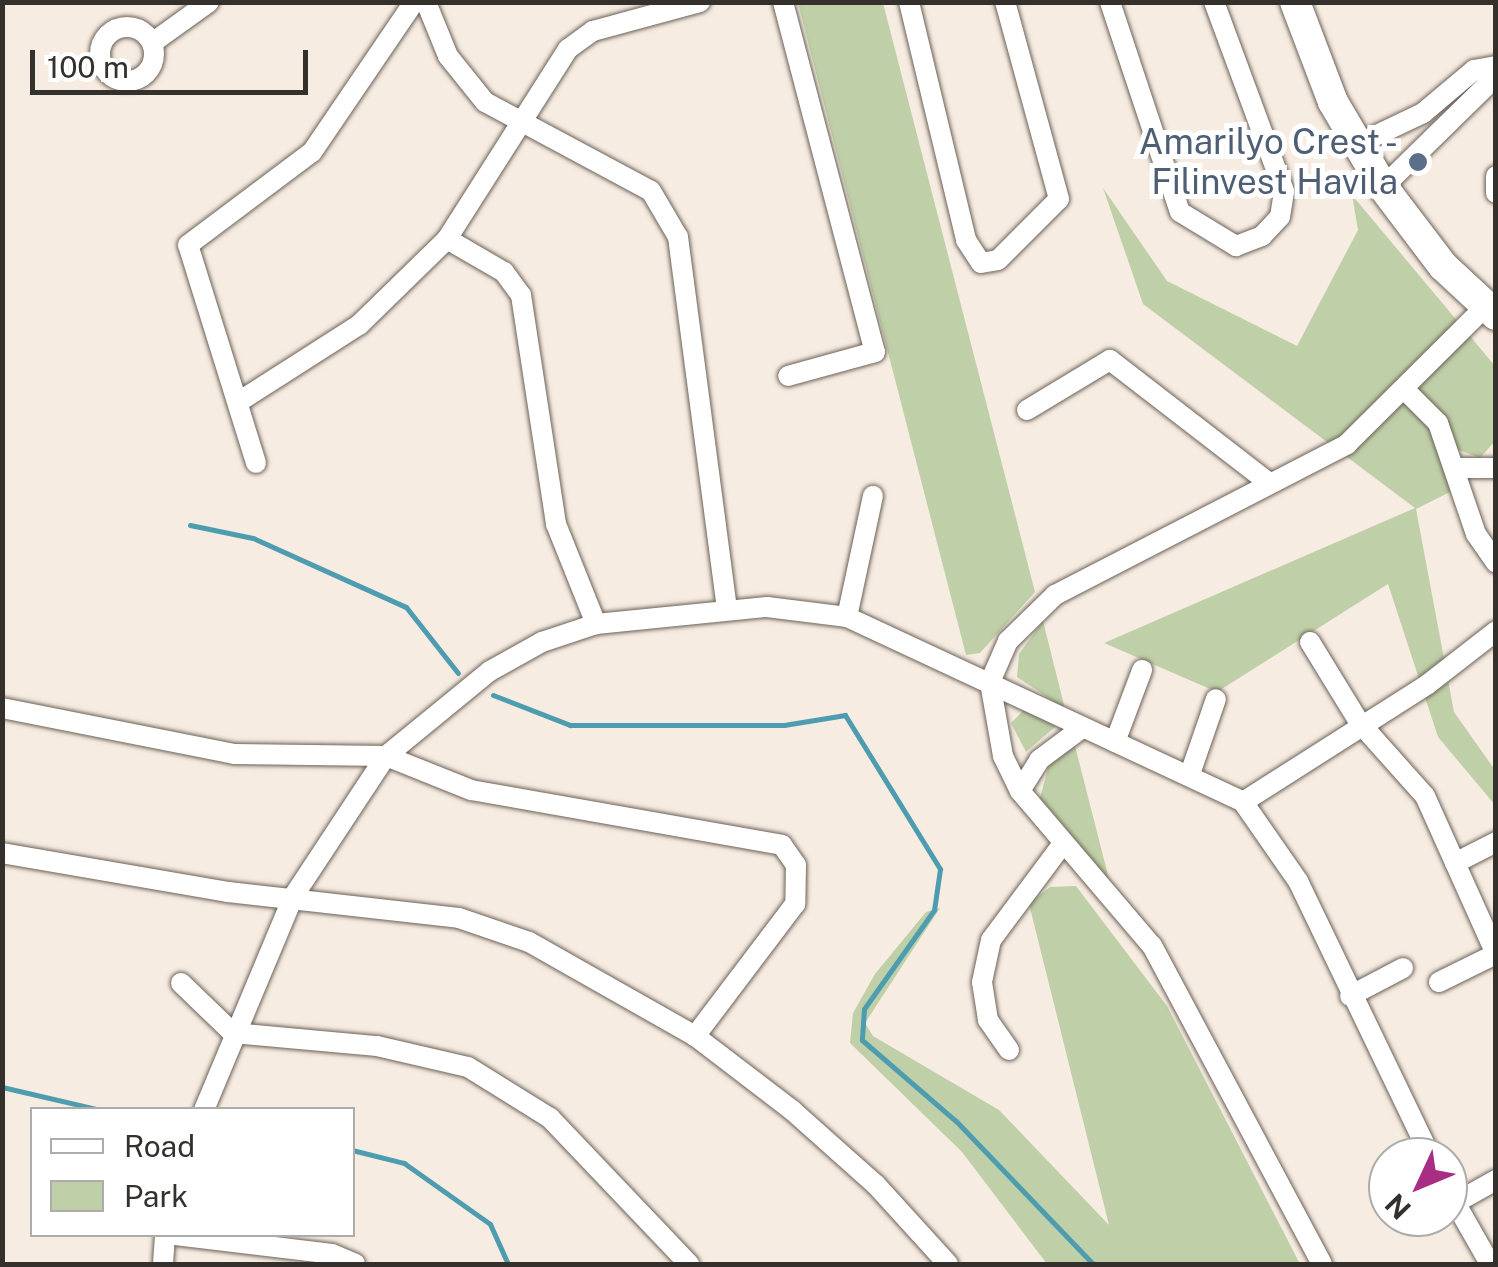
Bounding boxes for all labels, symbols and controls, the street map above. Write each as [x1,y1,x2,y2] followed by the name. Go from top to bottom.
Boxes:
[35,30,312,92] scale bar
[47,49,129,85] text: 100 m
[1135,121,1398,203] place label: Amarilyo Crest - Filinvest Havila
[1407,151,1429,173] marker: Amarilyo Crest - Filinvest Havila
[30,1107,355,1237] legend
[124,1128,195,1164] text: Road
[1368,1137,1468,1237] north arrow
[124,1178,188,1214] text: Park
[1378,1187,1417,1226] text: N

